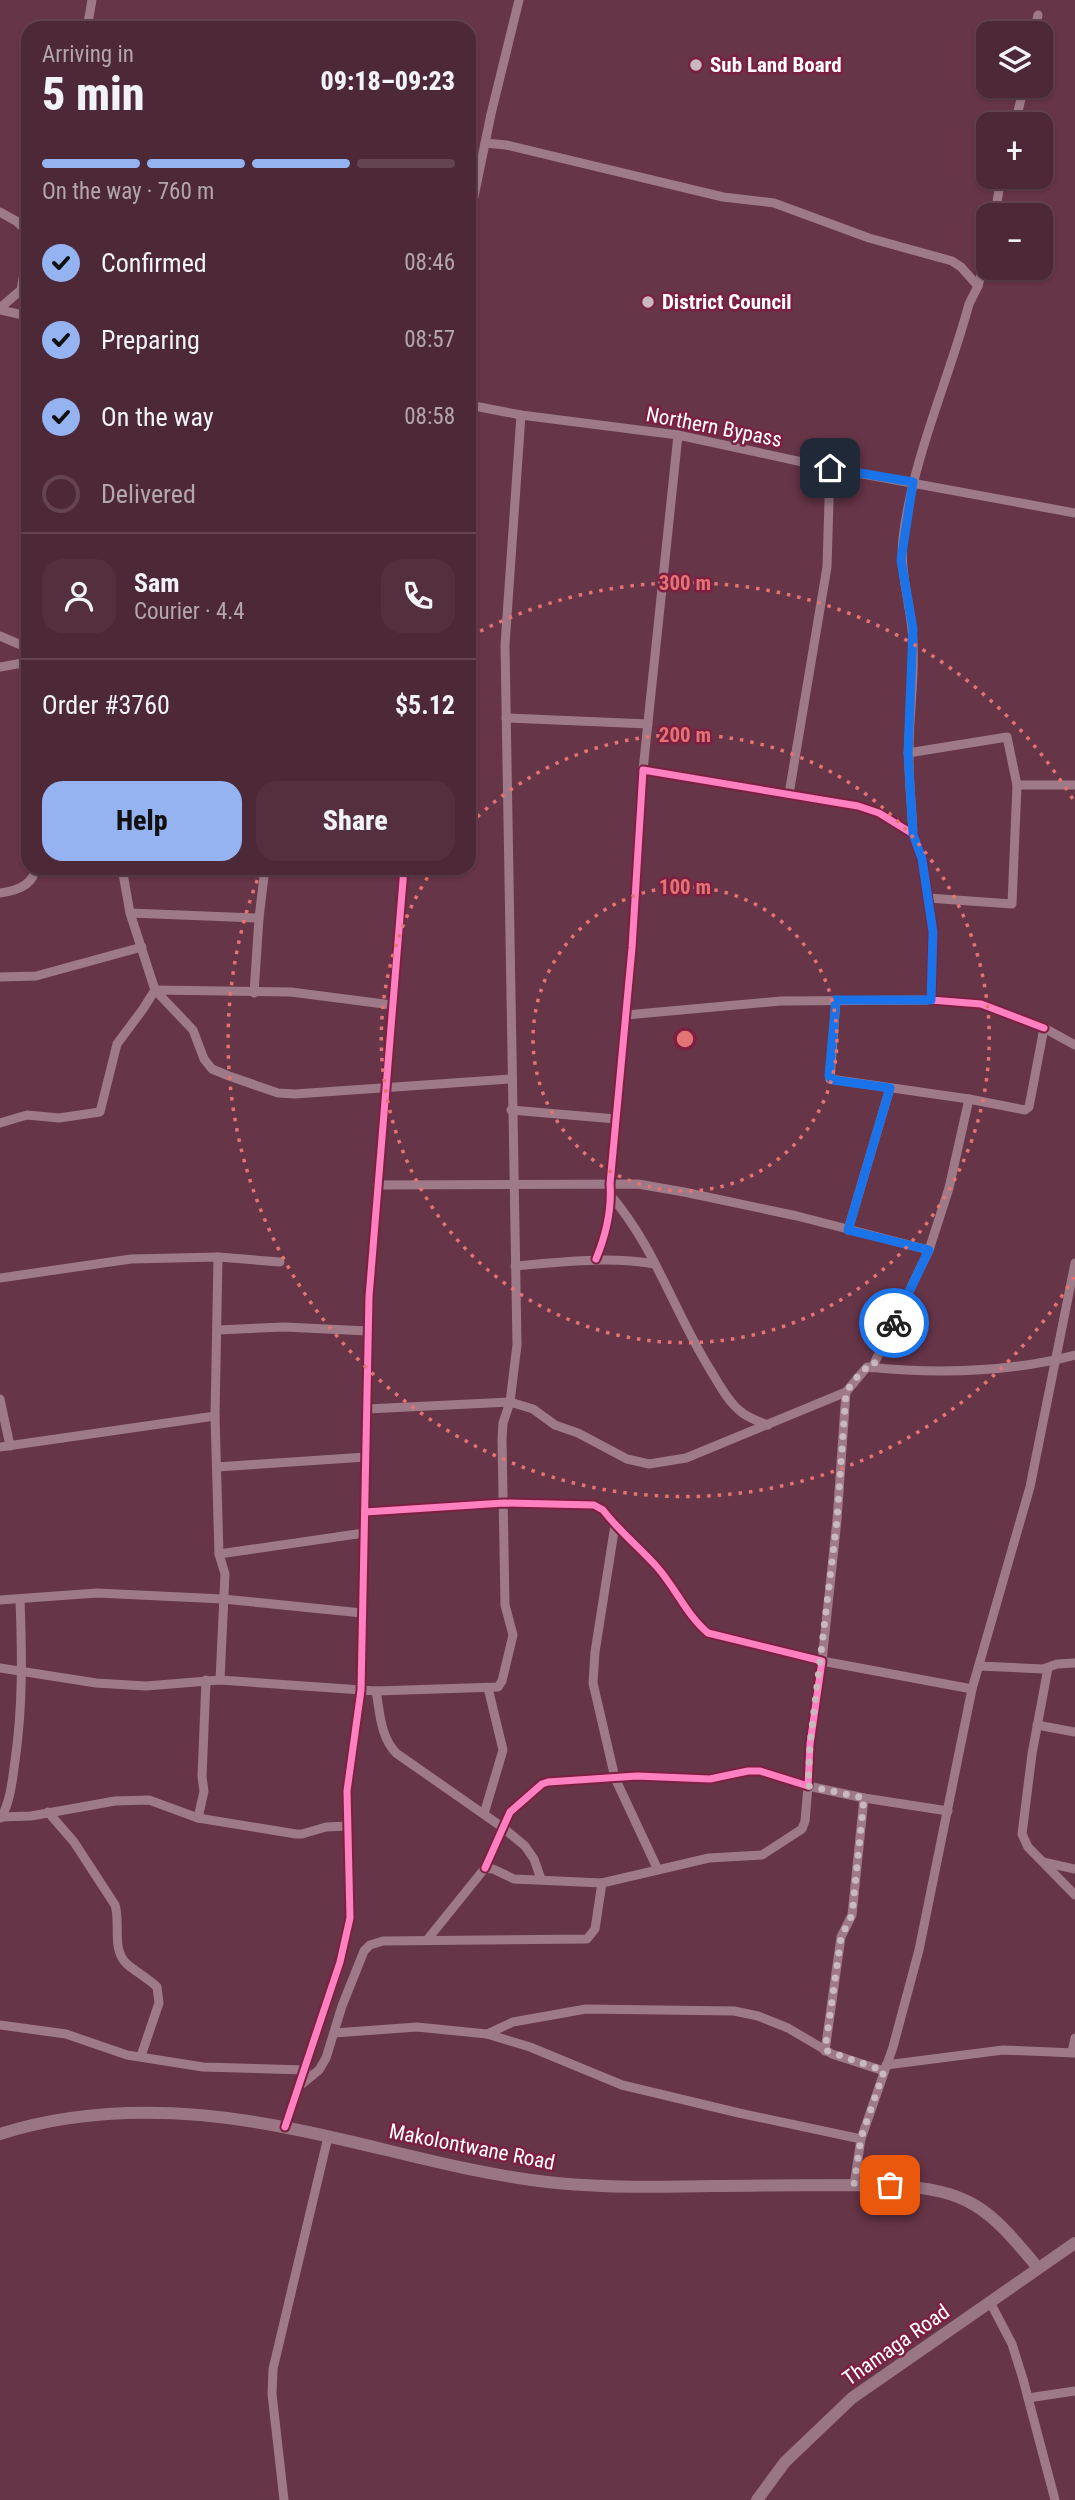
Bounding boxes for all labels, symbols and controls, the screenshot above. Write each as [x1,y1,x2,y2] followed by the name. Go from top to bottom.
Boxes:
[976,21,1053,280] map controls
[976,21,1053,98] button: layers
[42,41,134,68] text: Arriving in
[710,53,842,77] place label: Sub Land Board
[688,57,704,73] marker: Sub Land Board
[321,66,455,96] text: 09:18–09:23
[42,67,145,121] text: 5 min
[976,112,1053,189] button: +
[42,178,214,205] text: On the way · 760 m
[976,203,1053,280] button: −
[42,244,80,282] icon: check
[101,248,207,278] text: Confirmed
[404,249,455,276] text: 08:46
[662,290,792,314] place label: District Council
[640,294,656,310] marker: District Council
[42,321,80,359] icon: check
[101,325,200,355] text: Preparing
[404,326,455,353] text: 08:57
[42,398,80,436] icon: check
[101,402,214,432] text: On the way
[644,402,784,452] street label: Northern Bypass
[404,403,455,430] text: 08:58
[800,438,860,498] pin
[811,449,849,487] icon: home
[101,479,196,509] text: Delivered
[42,559,116,633] button: person
[381,559,455,633] button: phone
[134,568,180,598] text: Sam
[659,571,711,595] text: 300 m
[134,598,245,625] text: Courier · 4.4
[42,690,170,720] text: Order #3760
[395,690,455,720] text: $5.12
[659,723,711,747] text: 200 m
[42,781,242,861] button: Help
[256,781,455,861] button: Share
[659,875,711,899] text: 100 m
[673,1027,697,1051] centre of rings
[859,1288,929,1358] courier
[875,1304,913,1342] icon: bike
[387,2119,557,2175] street label: Makolontwane Road
[860,2155,920,2215] pin
[871,2166,909,2204] icon: bag
[838,2299,954,2391] street label: Thamaga Road

